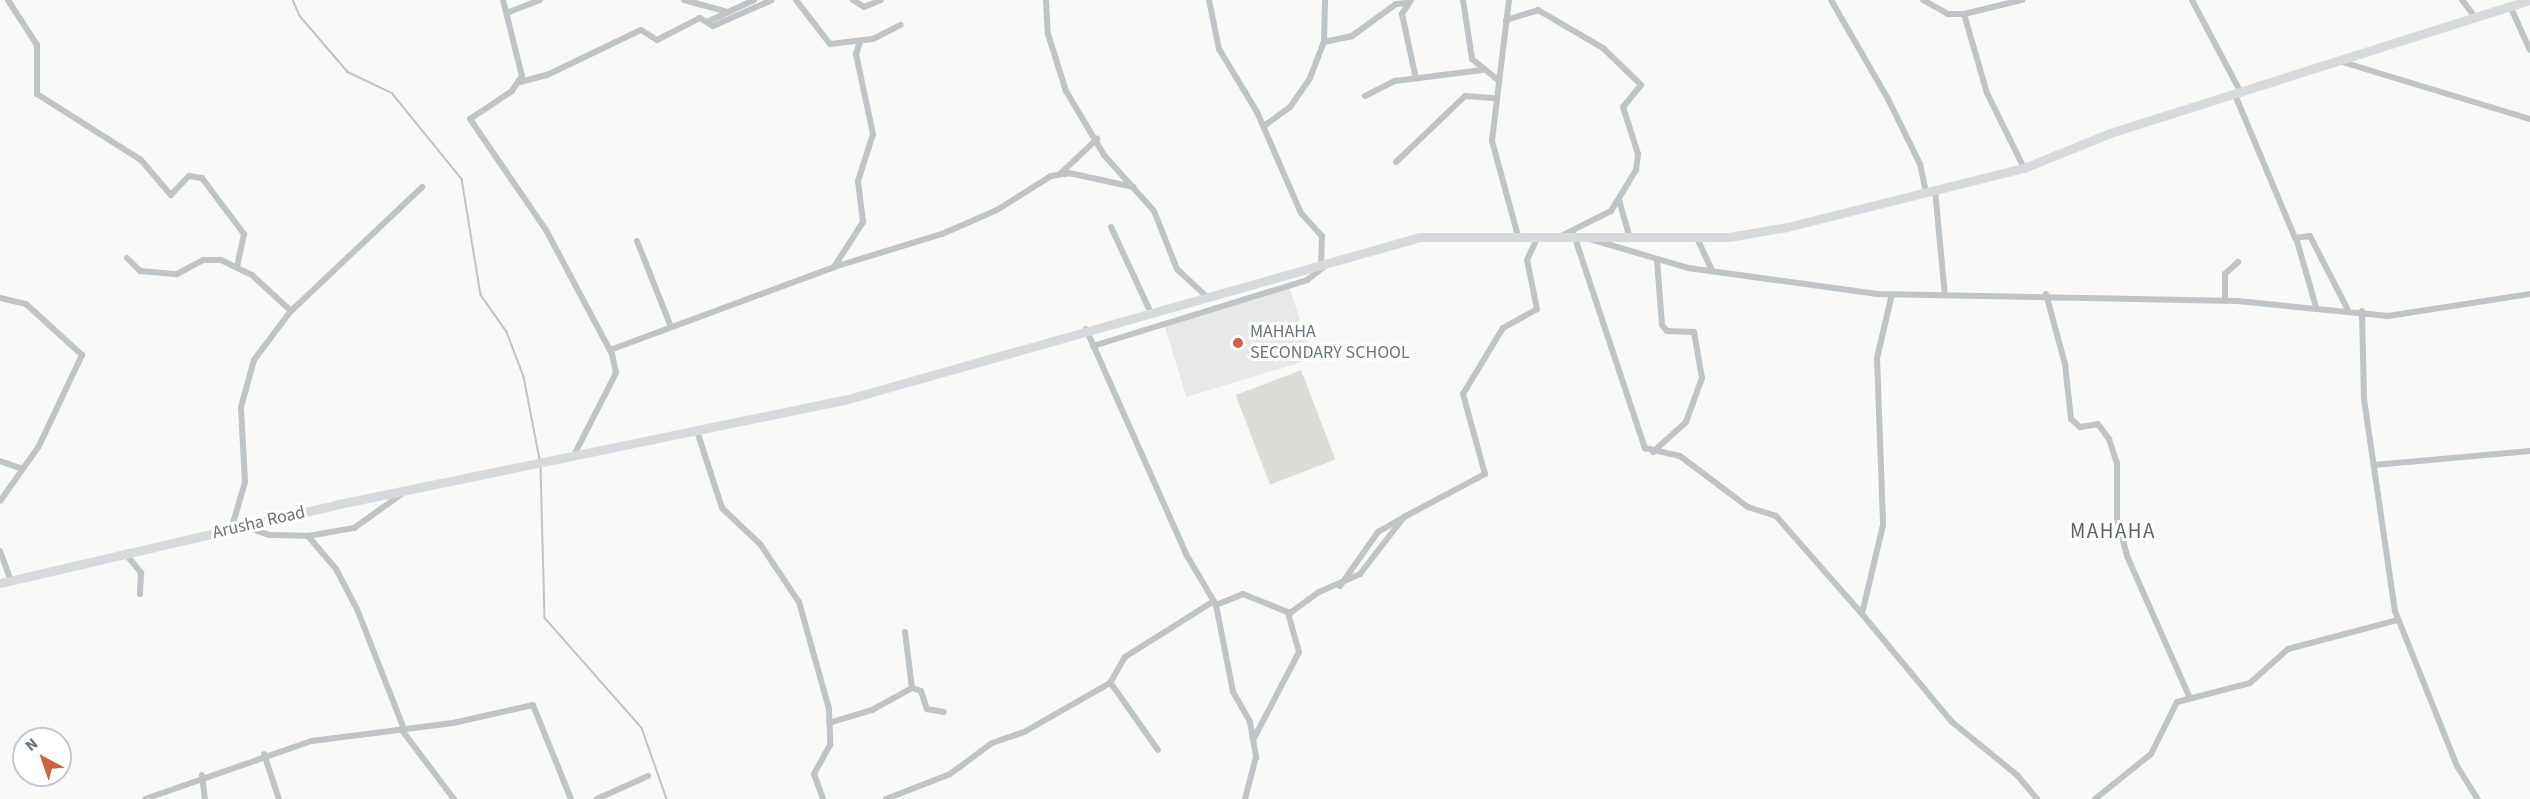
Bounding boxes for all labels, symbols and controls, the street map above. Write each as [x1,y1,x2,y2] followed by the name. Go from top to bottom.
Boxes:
[1250,322,1410,364] place label: MAHAHA SECONDARY SCHOOL
[1231,336,1245,350] marker: MAHAHA SECONDARY SCHOOL
[211,502,307,544] street label: Arusha Road
[2070,518,2156,544] district label: MAHAHA
[12,727,72,787] north arrow
[21,733,43,757] text: N

